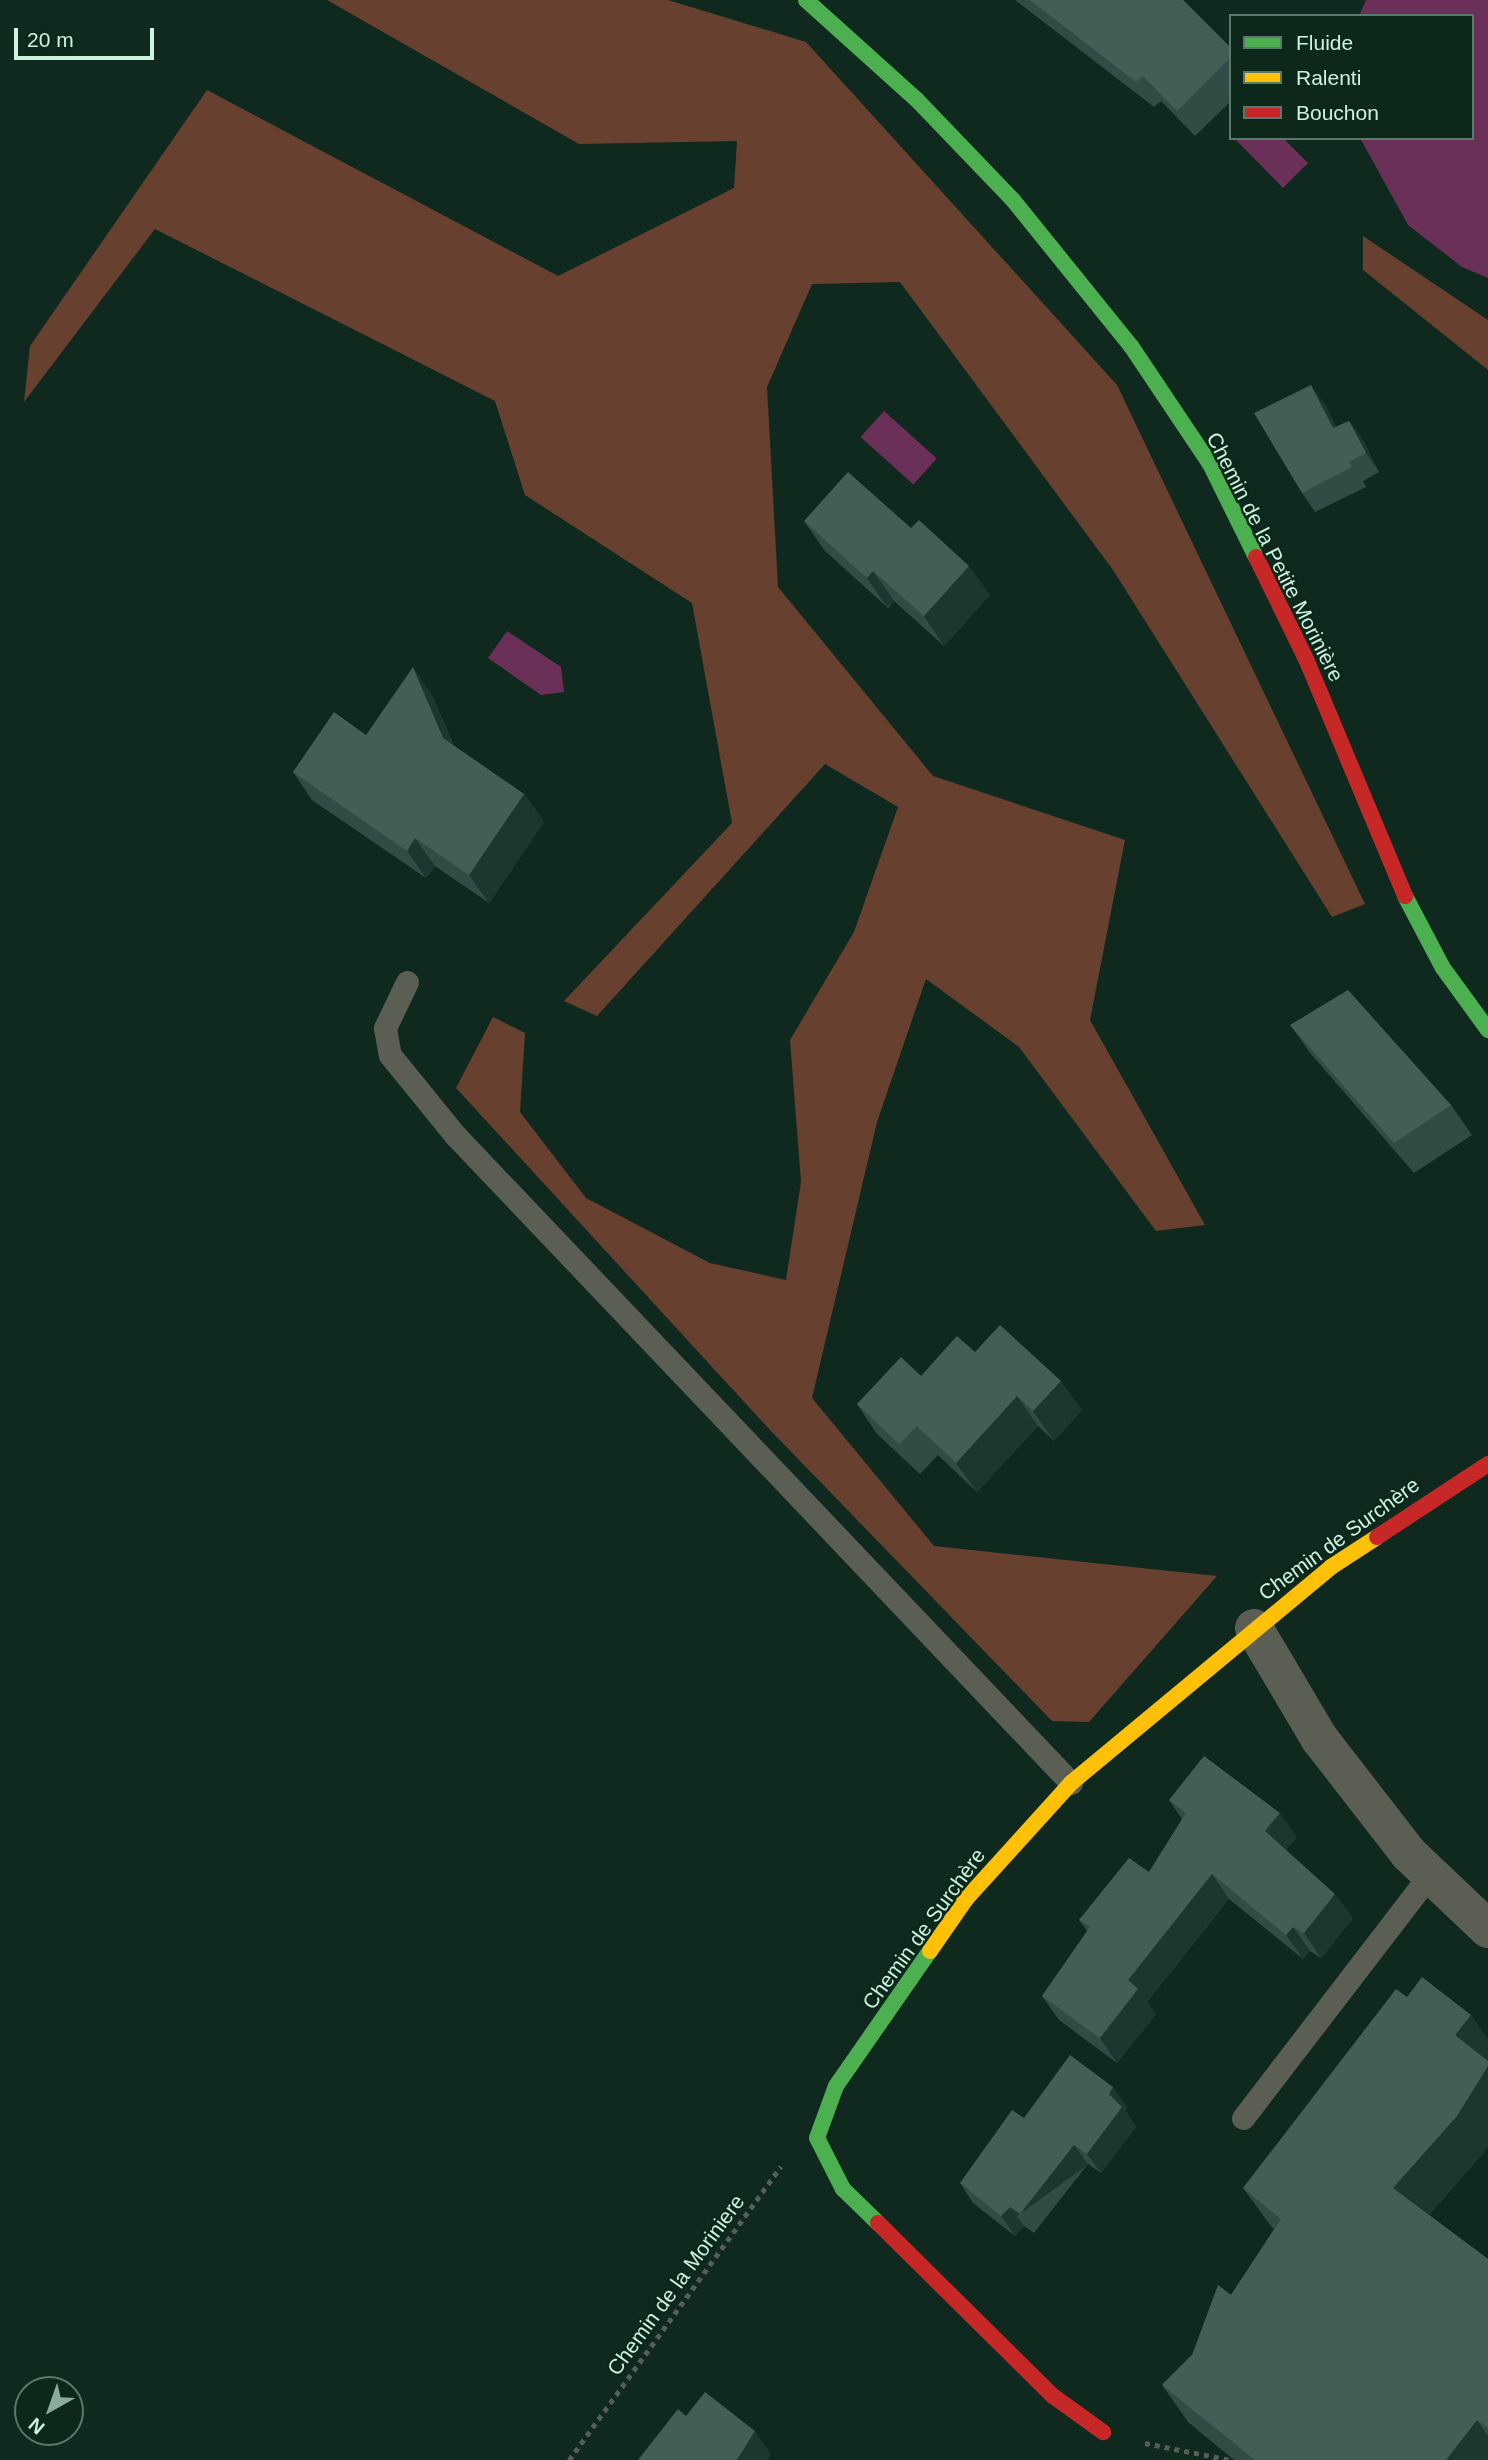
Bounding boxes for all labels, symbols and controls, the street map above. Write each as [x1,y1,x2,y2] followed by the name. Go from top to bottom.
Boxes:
[18,14,158,58] scale bar
[1229,14,1474,140] legend
[27,28,74,51] text: 20 m
[1296,31,1353,54] text: Fluide
[1296,66,1361,89] text: Ralenti
[1296,101,1379,124] text: Bouchon
[1201,428,1349,686] street label: Chemin de la Petite Morinière
[1254,1472,1424,1606] street label: Chemin de Surchère
[857,1844,991,2014] street label: Chemin de Surchère
[602,2190,750,2380] street label: Chemin de la Moriniere
[14,2376,84,2446] north arrow
[24,2413,48,2438] text: N

